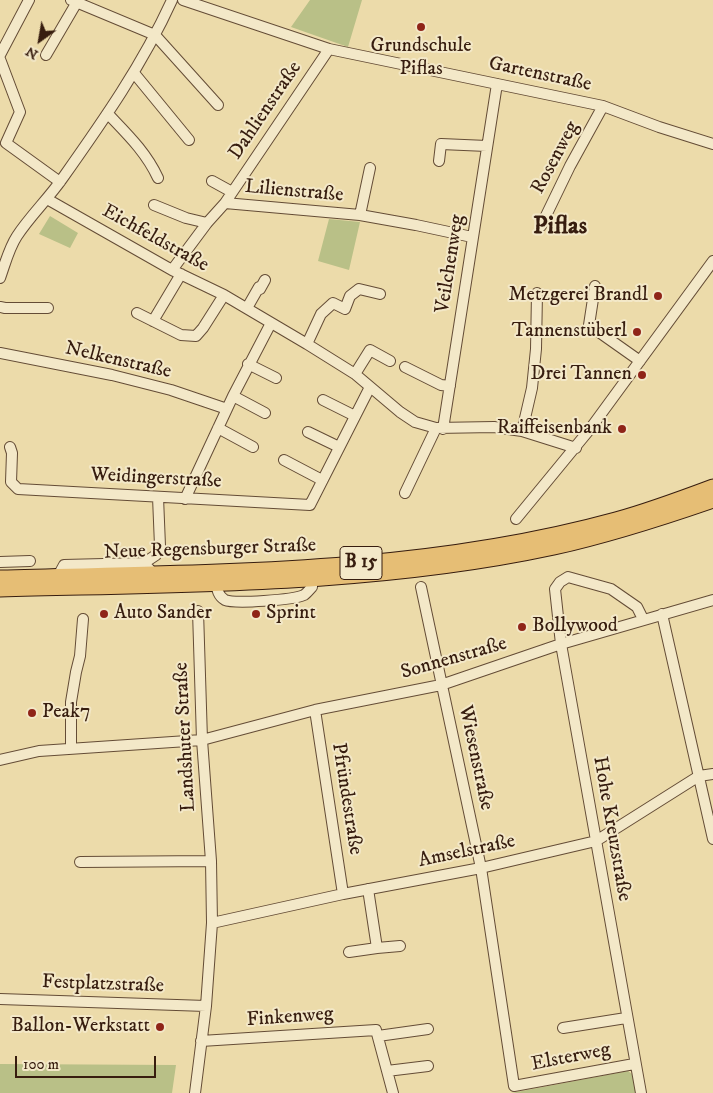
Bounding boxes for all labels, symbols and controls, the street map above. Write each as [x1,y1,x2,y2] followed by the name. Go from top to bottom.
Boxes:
[15,15,65,65] north arrow
[415,21,427,33] marker: Grundschule Piflas
[371,35,471,82] place label: Grundschule Piflas
[22,42,42,63] text: N
[486,52,594,98] street label: Gartenstraße
[224,57,308,165] street label: Dahlienstraße
[527,117,585,199] street label: Rosenweg
[244,176,344,208] street label: Lilienstraße
[97,200,213,278] street label: Eichfeldstraße
[431,213,471,315] street label: Veilchenweg
[533,213,587,243] district label: Piflas
[509,284,648,308] place label: Metzgerei Brandl
[652,290,664,302] marker: Metzgerei Brandl
[512,320,627,344] place label: Tannenstüberl
[631,326,643,338] marker: Tannenstüberl
[63,337,173,385] street label: Nelkenstraße
[531,363,632,387] place label: Drei Tannen
[636,369,648,381] marker: Drei Tannen
[497,417,612,441] place label: Raiffeisenbank
[616,423,628,435] marker: Raiffeisenbank
[90,464,222,494] street label: Weidingerstraße
[103,534,317,566] street label: Neue Regensburger Straße
[340,546,382,580] road number: B 15
[114,602,212,626] place label: Auto Sander
[266,602,316,626] place label: Sprint
[98,608,110,620] marker: Auto Sander
[250,608,262,620] marker: Sprint
[532,615,618,639] place label: Bollywood
[516,621,528,633] marker: Bollywood
[398,632,510,686] street label: Sonnenstraße
[170,662,202,812] street label: Landshuter Straße
[42,701,91,725] place label: Peak7
[452,703,498,813] street label: Wiesenstraße
[26,707,38,719] marker: Peak7
[325,741,367,857] street label: Pfründestraße
[586,755,636,903] street label: Hohe Kreuzstraße
[417,830,517,874] street label: Amselstraße
[42,971,164,999] street label: Festplatzstraße
[246,1003,334,1033] street label: Finkenweg
[11,1015,150,1039] place label: Ballon-Werkstatt
[154,1021,166,1033] marker: Ballon-Werkstatt
[529,1039,613,1077] street label: Elsterweg
[18,1046,159,1078] scale bar
[23,1055,59,1074] text: 100 m

